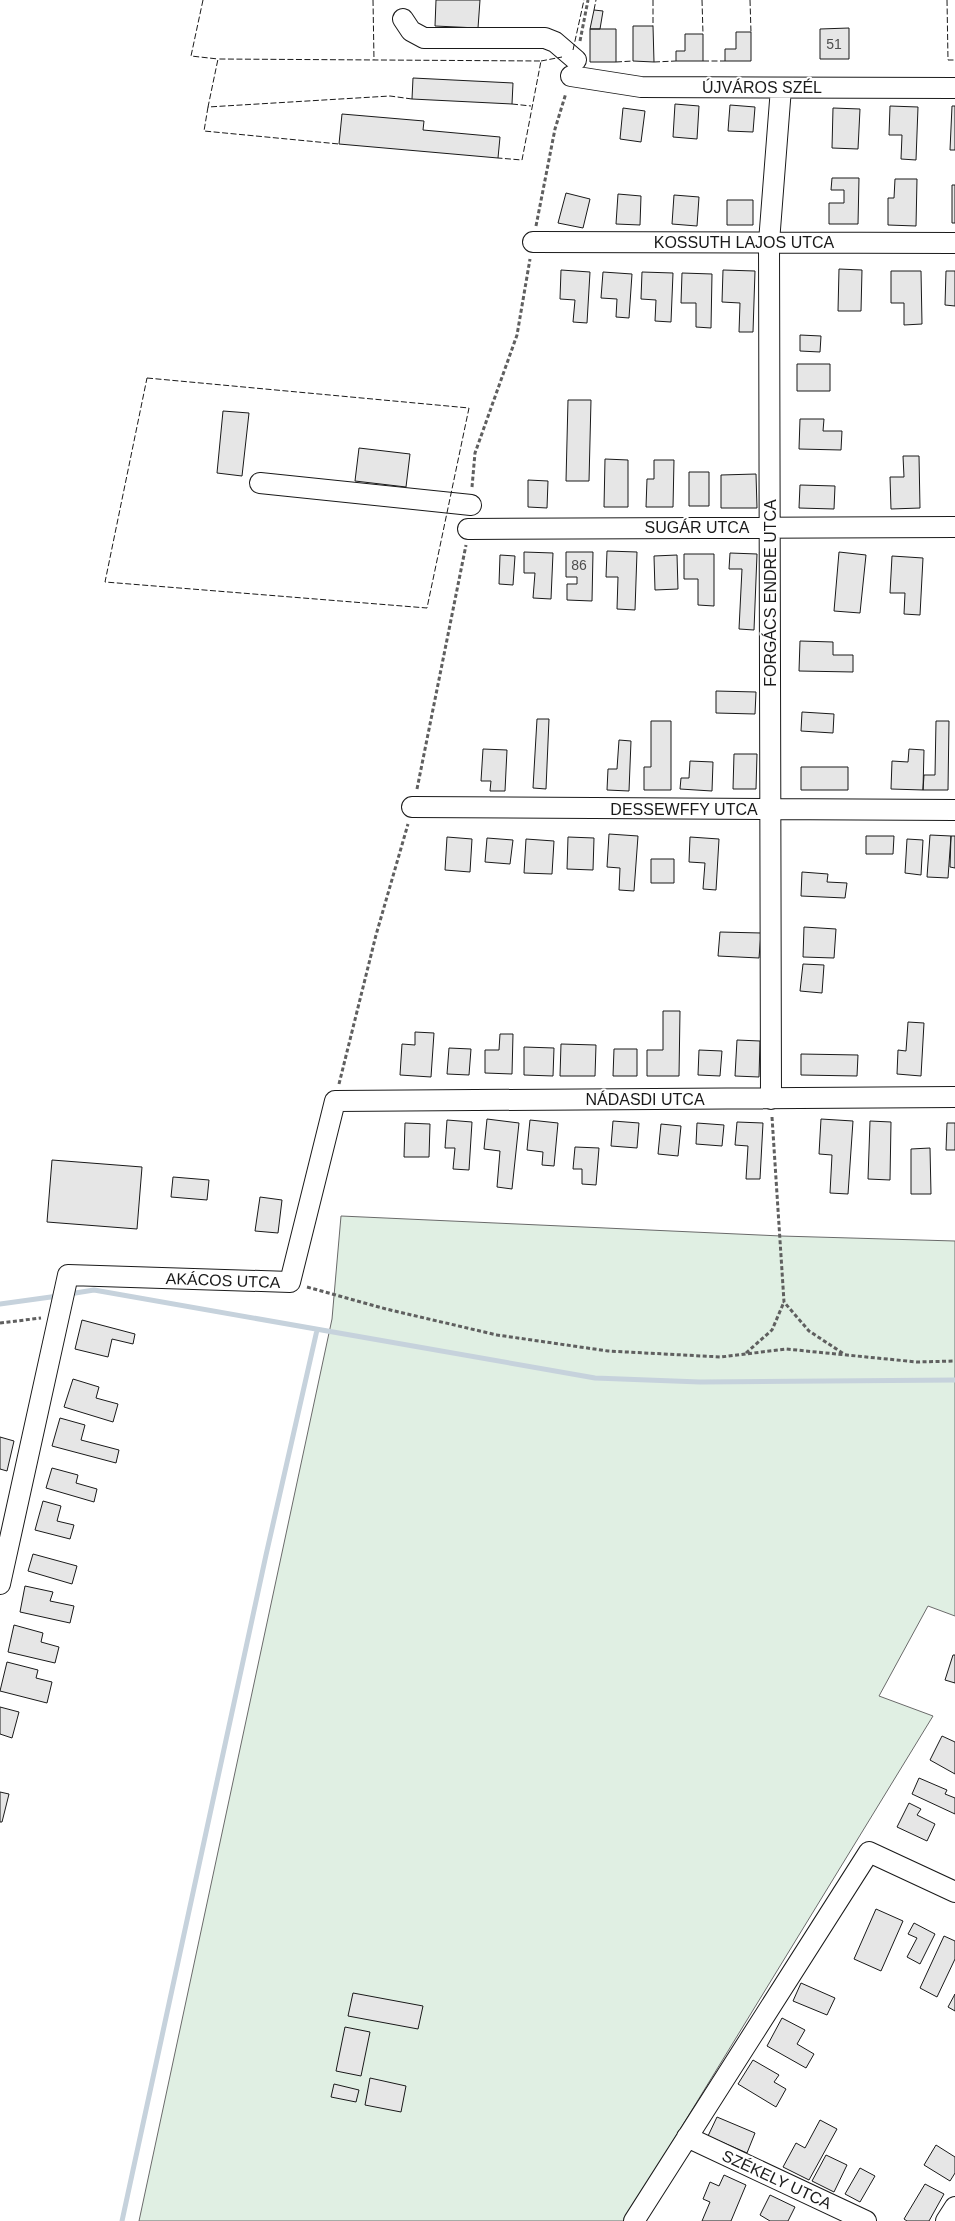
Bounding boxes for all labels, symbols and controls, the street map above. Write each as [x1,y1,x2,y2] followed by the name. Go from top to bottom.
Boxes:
[826,36,842,52] house number: 51
[702,78,822,96] street label: ÚJVÁROS SZÉL
[654,234,835,251] street label: KOSSUTH LAJOS UTCA
[761,499,779,687] street label: FORGÁCS ENDRE UTCA
[645,518,750,536] street label: SUGÁR UTCA
[571,557,587,573] house number: 86
[610,801,758,818] street label: DESSEWFFY UTCA
[585,1090,705,1108] street label: NÁDASDI UTCA
[165,1269,281,1291] street label: AKÁCOS UTCA
[719,2146,835,2212] street label: SZÉKELY UTCA

